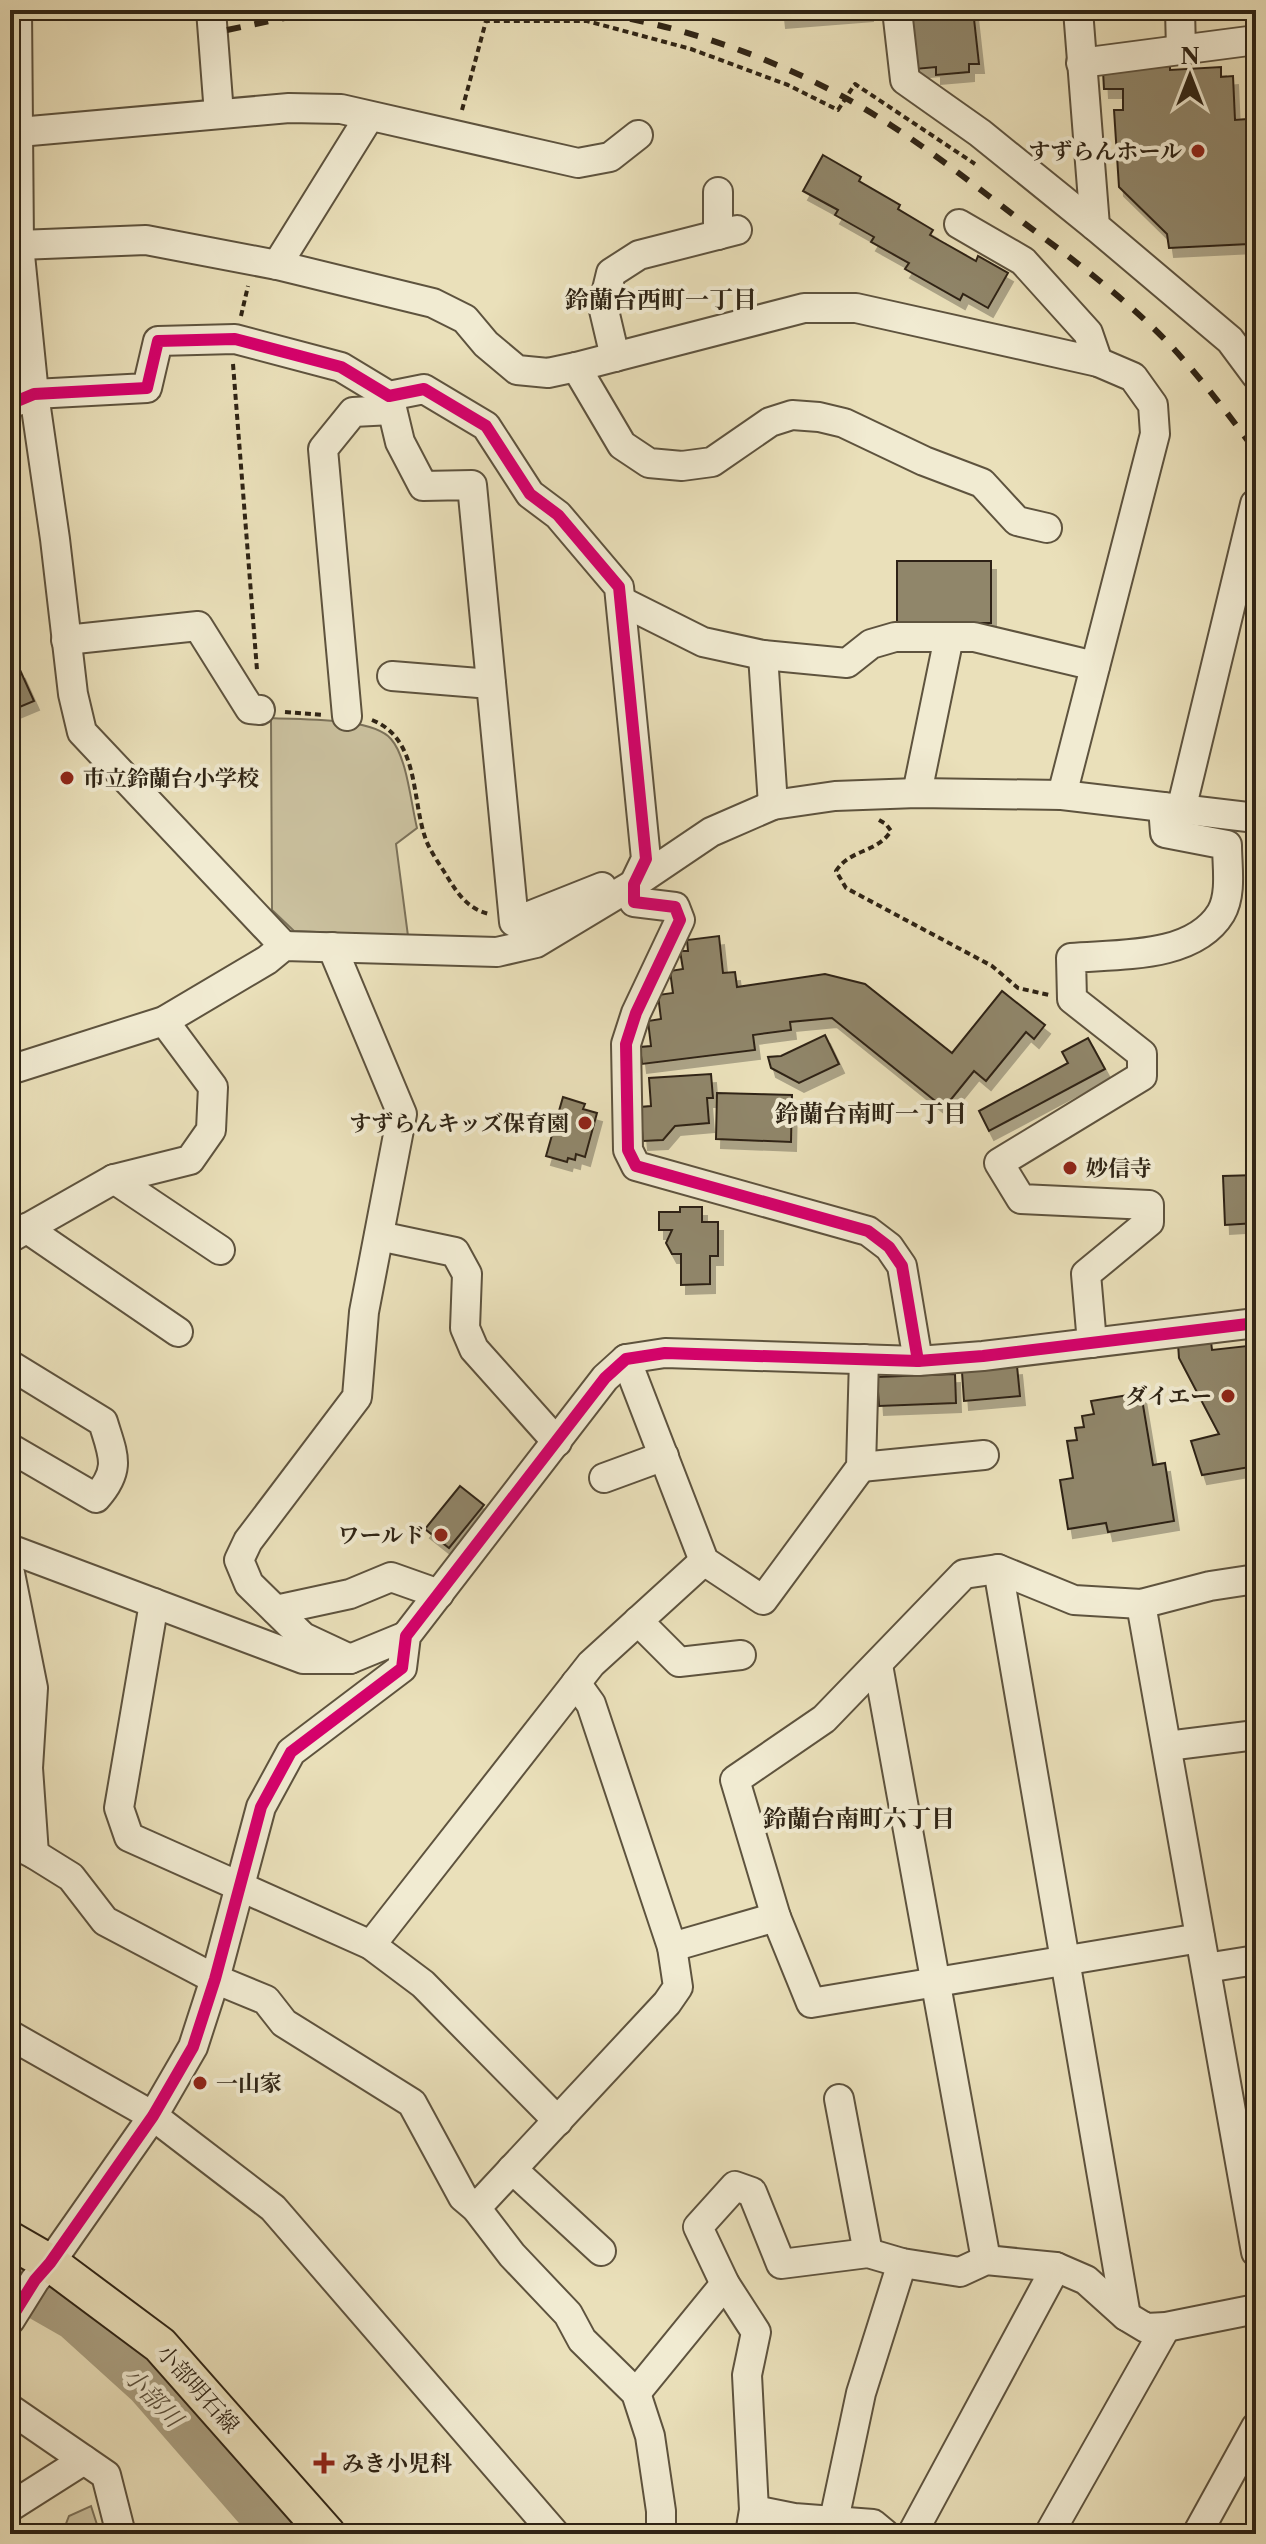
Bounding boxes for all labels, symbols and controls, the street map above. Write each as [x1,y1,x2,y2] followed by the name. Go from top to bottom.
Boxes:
[1150,36,1230,116] north arrow
[1180,43,1200,70] text: N
[1028,138,1182,165] place label: すずらんホール
[1189,142,1207,160] marker: すずらんホール
[565,285,757,314] district label: 鈴蘭台西町一丁目
[83,765,259,792] place label: 市立鈴蘭台小学校
[58,769,76,787] marker: 市立鈴蘭台小学校
[775,1099,967,1128] district label: 鈴蘭台南町一丁目
[349,1110,569,1137] place label: すずらんキッズ保育園
[576,1114,594,1132] marker: すずらんキッズ保育園
[1086,1155,1152,1182] place label: 妙信寺
[1061,1159,1079,1177] marker: 妙信寺
[1125,1383,1212,1410] place label: ダイエー
[1219,1387,1237,1405] marker: ダイエー
[337,1522,425,1549] place label: ワールド
[432,1526,450,1544] marker: ワールド
[763,1804,955,1833] district label: 鈴蘭台南町六丁目
[216,2070,282,2097] place label: 一山家
[191,2074,209,2092] marker: 一山家
[151,2339,245,2439] street label: 小部明石線
[118,2361,191,2435] water label: 小部川
[342,2450,452,2477] place label: みき小児科
[313,2452,335,2474] marker: みき小児科

